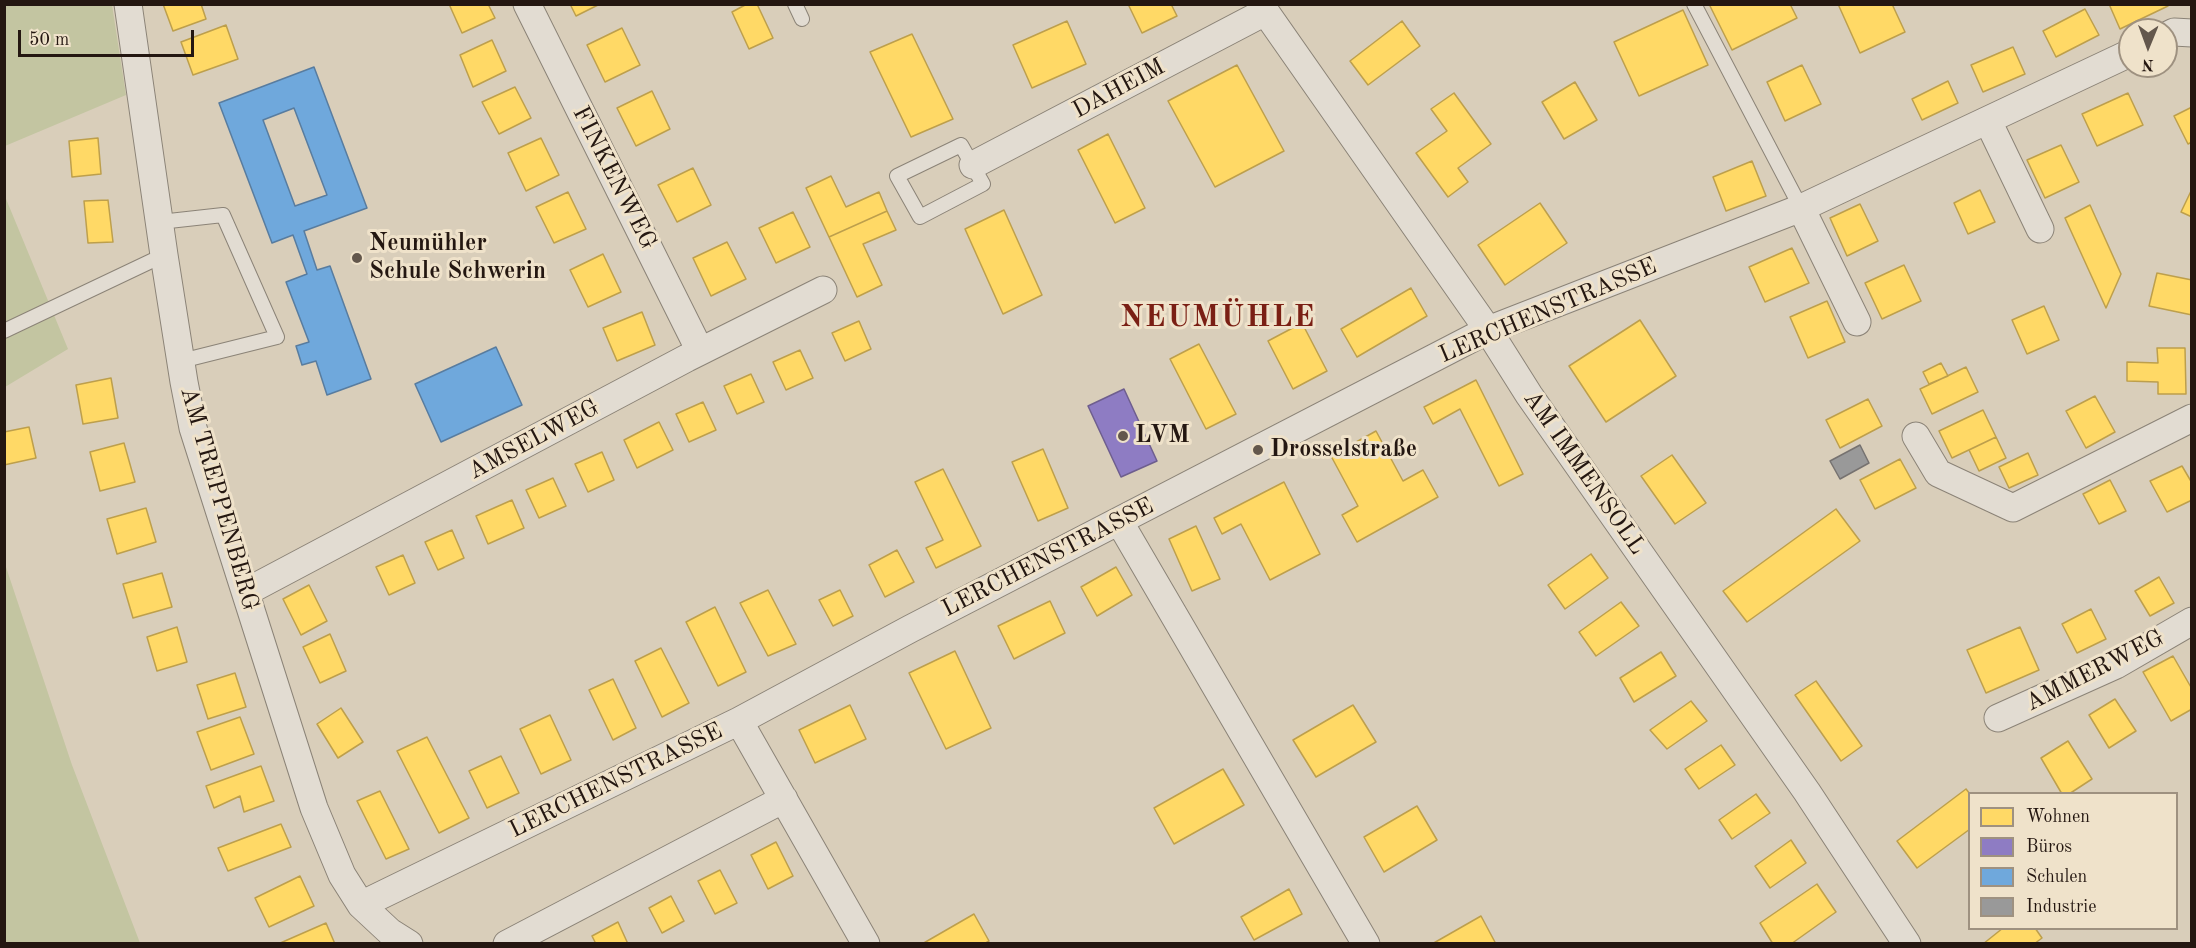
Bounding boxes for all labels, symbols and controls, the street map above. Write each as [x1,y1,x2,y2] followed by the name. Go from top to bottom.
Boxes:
[21,18,196,56] scale bar
[2118,18,2178,78] north arrow
[29,31,69,49] text: 50 m
[1068,53,1170,125] street label: DAHEIM
[2141,56,2154,72] text: N
[566,102,662,254] street label: FINKENWEG
[369,230,546,286] place label: Neumühler Schule Schwerin
[350,251,364,265] marker: Neumühler Schule Schwerin
[1435,252,1661,370] street label: LERCHENSTRASSE
[1120,300,1316,336] district label: NEUMÜHLE
[173,384,265,614] street label: AM TREPPENBERG
[1517,385,1651,561] street label: AM IMMENSOLL
[464,393,604,487] street label: AMSELWEG
[1135,422,1190,450] place label: LVM
[1116,429,1130,443] marker: LVM
[1270,436,1417,464] place label: Drosselstraße
[1251,443,1265,457] marker: Drosselstraße
[937,492,1159,624] street label: LERCHENSTRASSE
[2021,624,2169,718] street label: AMMERWEG
[505,717,727,845] street label: LERCHENSTRASSE
[1968,792,2178,930] legend
[2026,808,2090,826] text: Wohnen
[2026,838,2072,856] text: Büros
[2026,868,2087,886] text: Schulen
[2026,898,2096,916] text: Industrie

